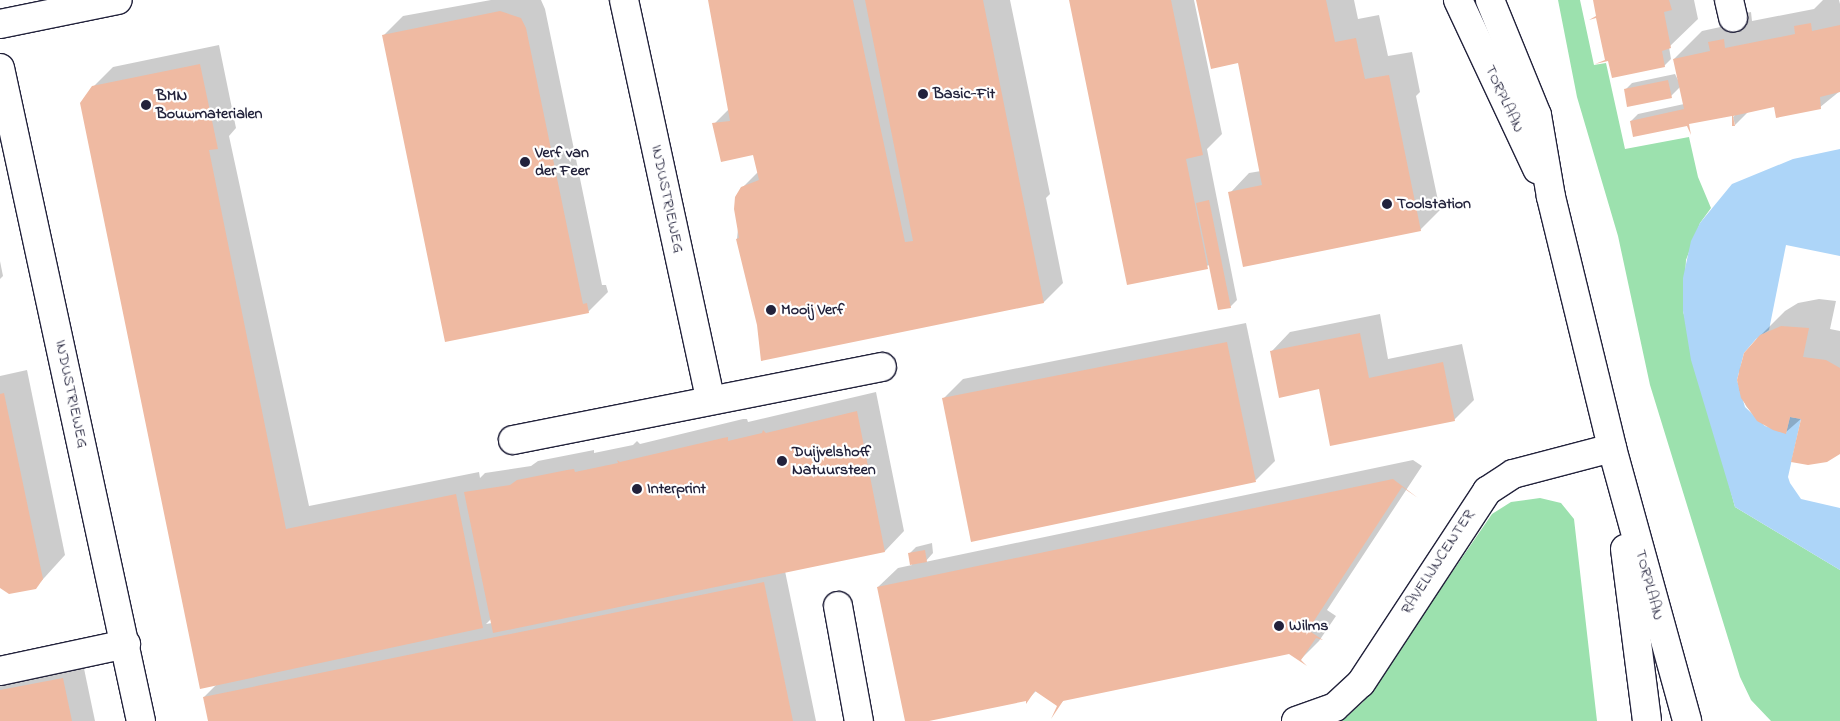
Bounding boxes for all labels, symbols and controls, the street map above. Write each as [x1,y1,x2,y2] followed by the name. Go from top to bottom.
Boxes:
[1480,62,1528,136] street label: TORPLAAN
[933,84,995,104] place label: Basic-Fit
[156,86,263,124] place label: BMN Bouwmaterialen
[917,88,929,100] marker: Basic-Fit
[140,99,152,111] marker: BMN Bouwmaterialen
[535,143,590,181] place label: Verf van der Feer
[646,143,688,255] street label: INDUSTRIEWEG
[519,156,531,168] marker: Verf van der Feer
[1397,194,1471,214] place label: Toolstation
[1381,198,1393,210] marker: Toolstation
[781,300,845,320] place label: Mooij Verf
[765,304,777,316] marker: Mooij Verf
[50,338,92,450] street label: INDUSTRIEWEG
[792,442,876,480] place label: Duijvelshoff Natuursteen
[776,455,788,467] marker: Duijvelshoff Natuursteen
[647,479,706,499] place label: Interprint
[631,483,643,495] marker: Interprint
[1397,506,1479,618] street label: RAVELIJNCENTER
[1630,548,1668,622] street label: TORPLAAN
[1289,616,1328,636] place label: Wilms
[1273,620,1285,632] marker: Wilms

